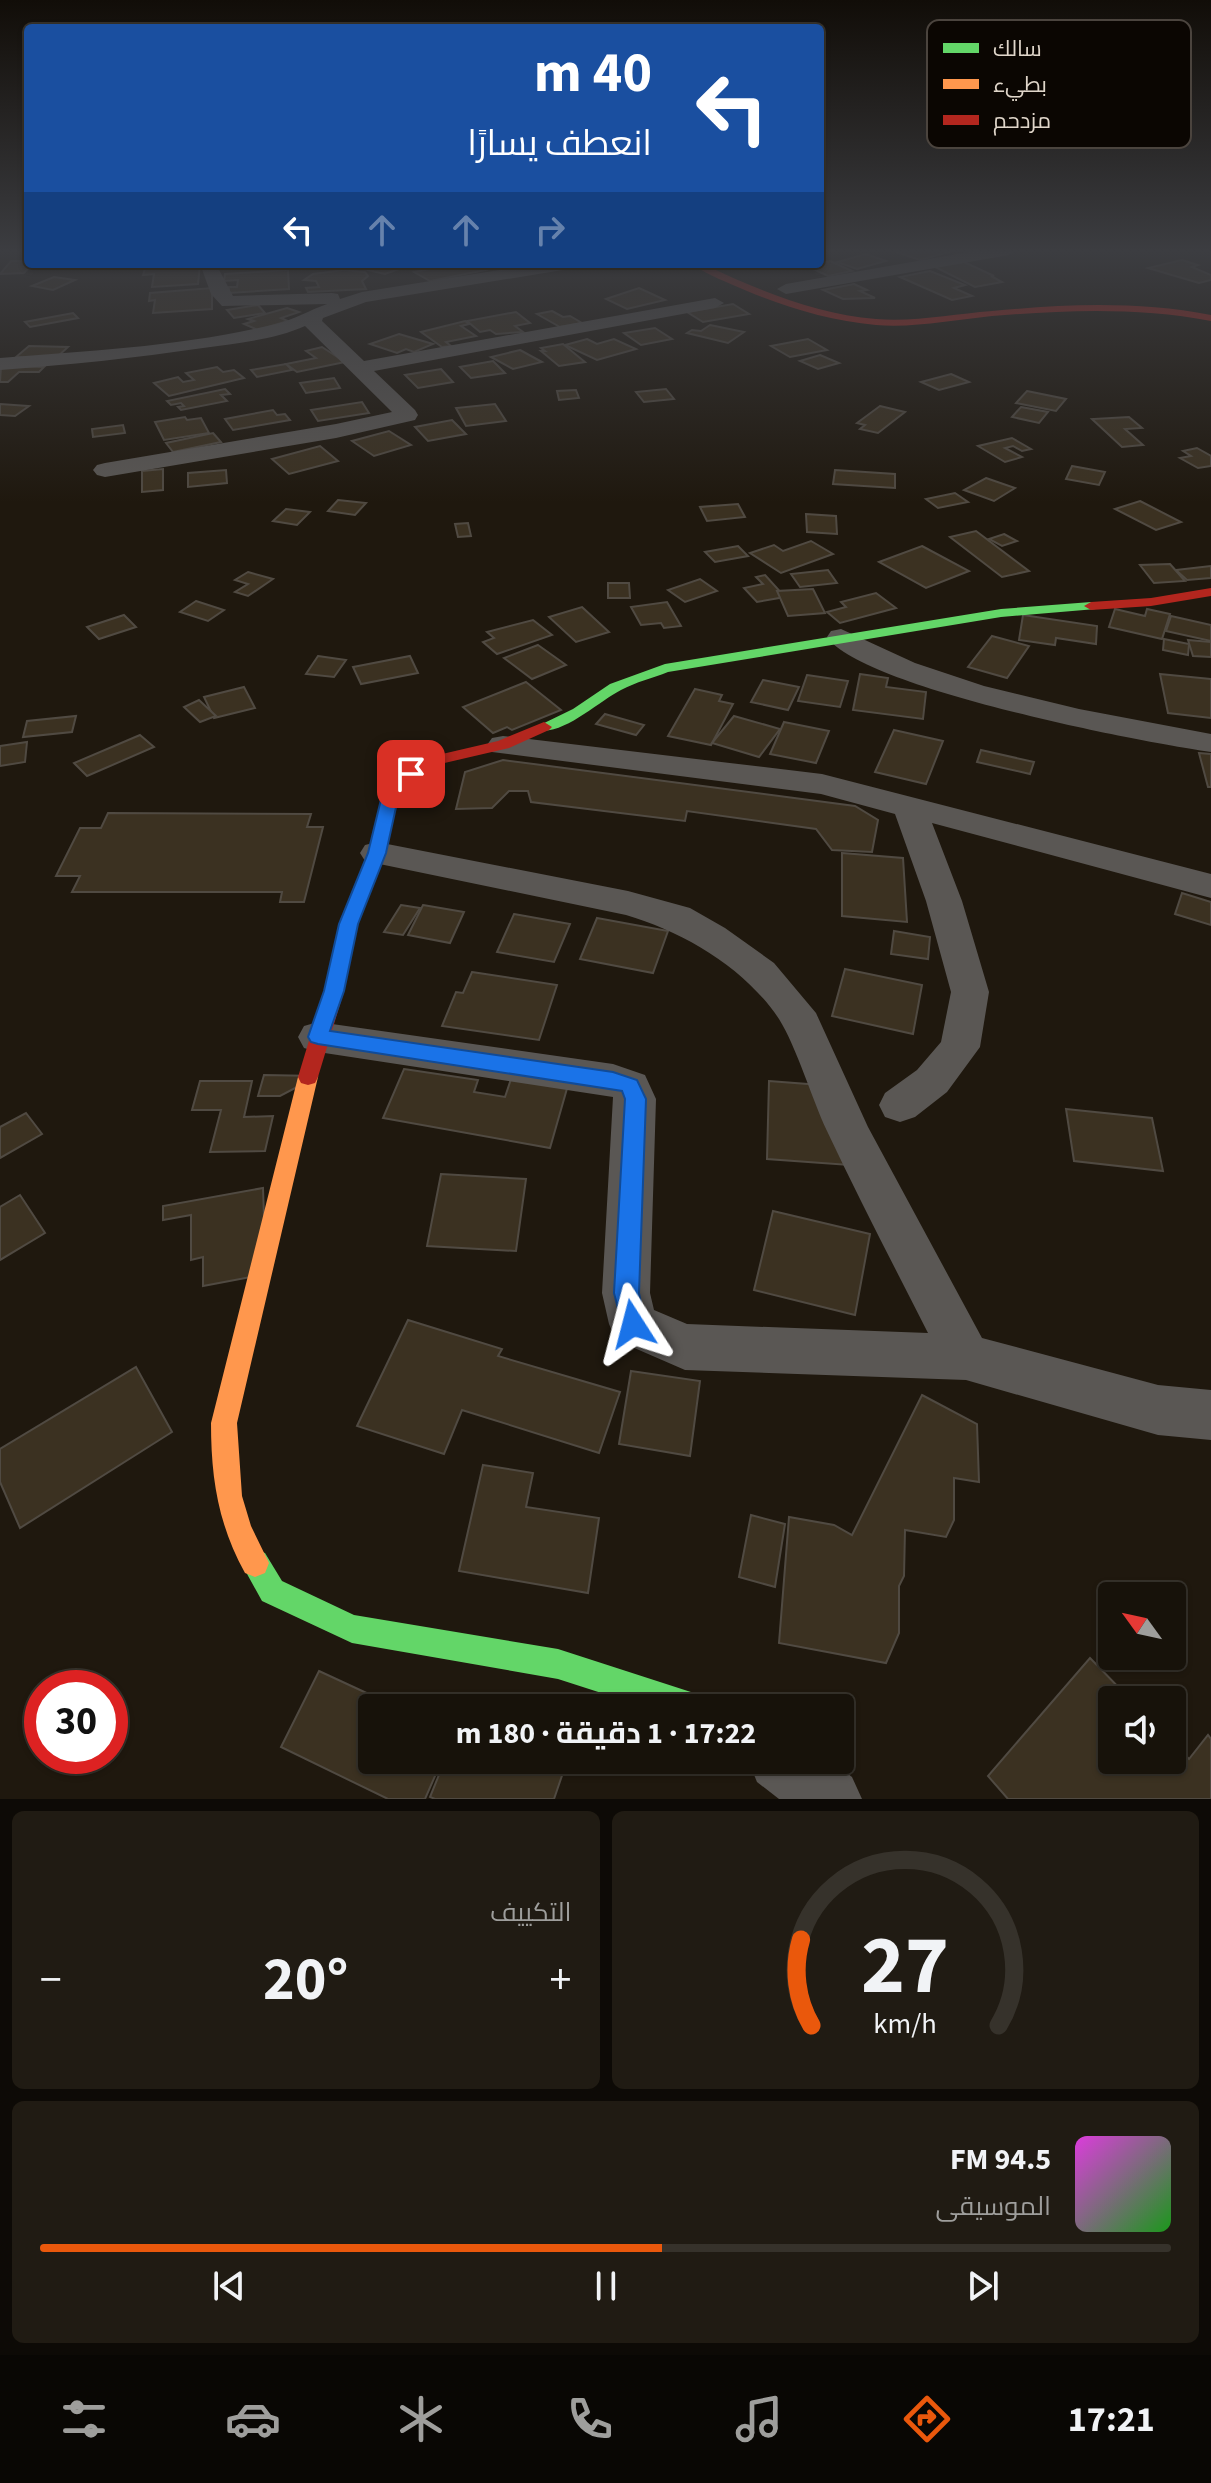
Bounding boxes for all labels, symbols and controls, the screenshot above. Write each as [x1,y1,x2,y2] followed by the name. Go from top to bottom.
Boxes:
[927,20,1191,148] legend
[993,33,1042,65] text: سالك
[534,34,652,113] text: 40 m
[680,56,784,160] icon: left
[993,69,1047,101] text: بطيء
[993,105,1051,137] text: مزدحم
[467,118,652,169] text: انعطف يسارًا
[276,208,320,252] icon: left
[360,208,404,252] icon: ahead
[444,208,488,252] icon: ahead
[528,208,572,252] icon: right
[377,740,445,808] pin
[389,752,433,796] icon: arrive
[591,1282,675,1366] position arrow
[1098,1582,1186,1670] north arrow
[1098,1582,1186,1774] map controls
[24,1670,128,1774] speed limit sign: 30
[1098,1686,1186,1774] button: sound
[456,1712,756,1755] text: 17:22 · 1 دقيقة · 180 m
[490,1894,572,1931] text: التكييف
[861,1907,949,2025] text: 27
[263,1938,348,2023] text: 20°
[40,1949,62,2012] text: −
[550,1949,571,2012] text: +
[874,2004,937,2044] text: km/h
[950,2138,1051,2181] text: 94.5 FM
[936,2188,1051,2225] text: الموسيقى
[207,2264,251,2308] icon: previous
[584,2264,628,2308] icon: pause
[961,2264,1005,2308] icon: next
[56,2391,112,2447] icon: filters
[225,2391,281,2447] icon: car
[393,2391,449,2447] icon: climate
[562,2391,618,2447] icon: phone
[731,2391,787,2447] icon: music
[899,2391,955,2447] icon: directions
[1068,2394,1155,2445] text: 17:21

